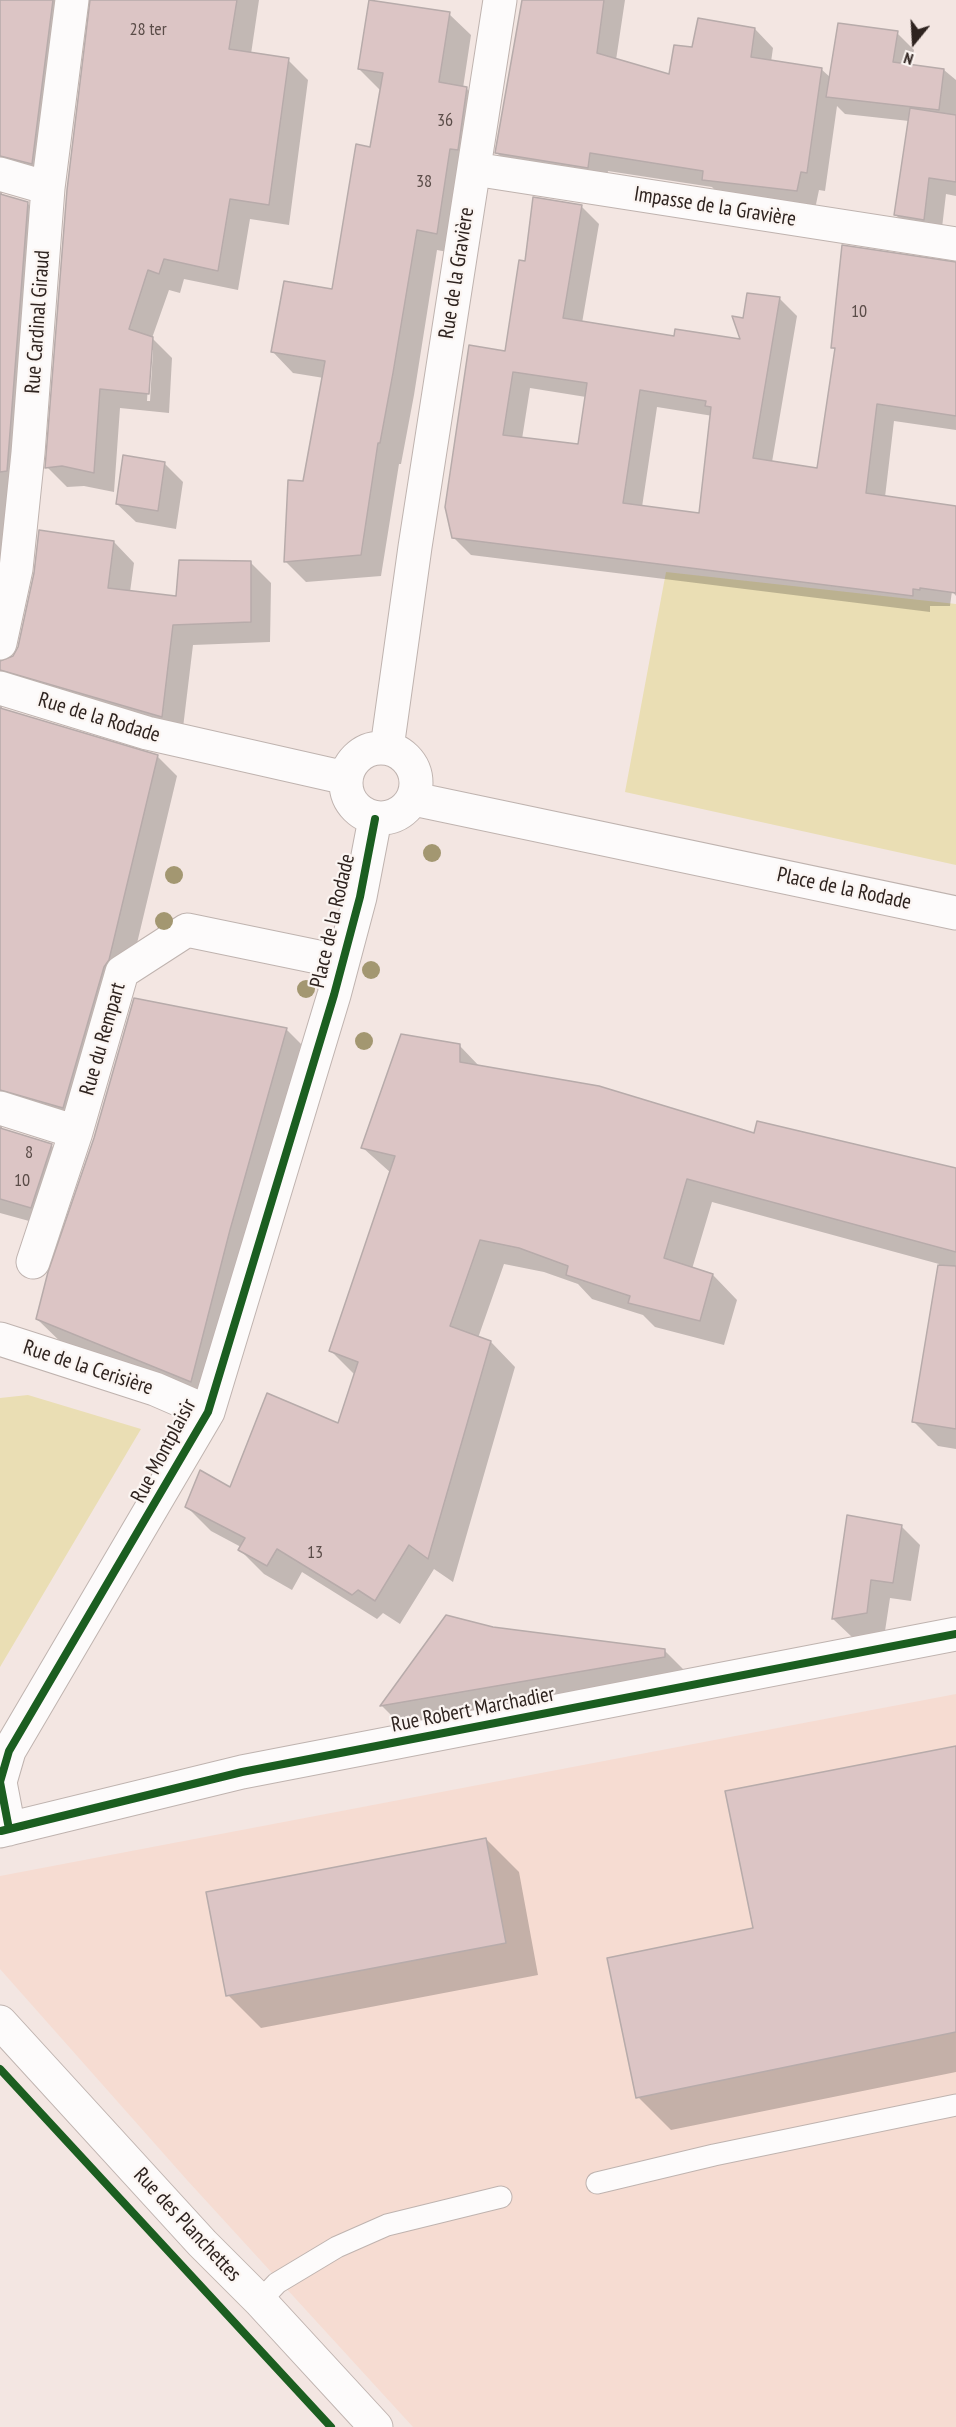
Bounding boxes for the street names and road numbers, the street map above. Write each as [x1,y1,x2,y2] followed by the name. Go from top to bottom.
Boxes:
[632,182,798,232] street label: Impasse de la Gravière
[434,206,480,340] street label: Rue de la Gravière
[20,249,56,395] street label: Rue Cardinal Giraud
[35,688,163,748] street label: Rue de la Rodade
[305,852,361,990] street label: Place de la Rodade
[775,862,913,916] street label: Place de la Rodade
[75,980,131,1098] street label: Rue du Rempart
[20,1335,156,1401] street label: Rue de la Cerisière
[126,1395,202,1507] street label: Rue Montplaisir
[389,1682,557,1738] street label: Rue Robert Marchadier
[128,2163,246,2287] street label: Rue des Planchettes

